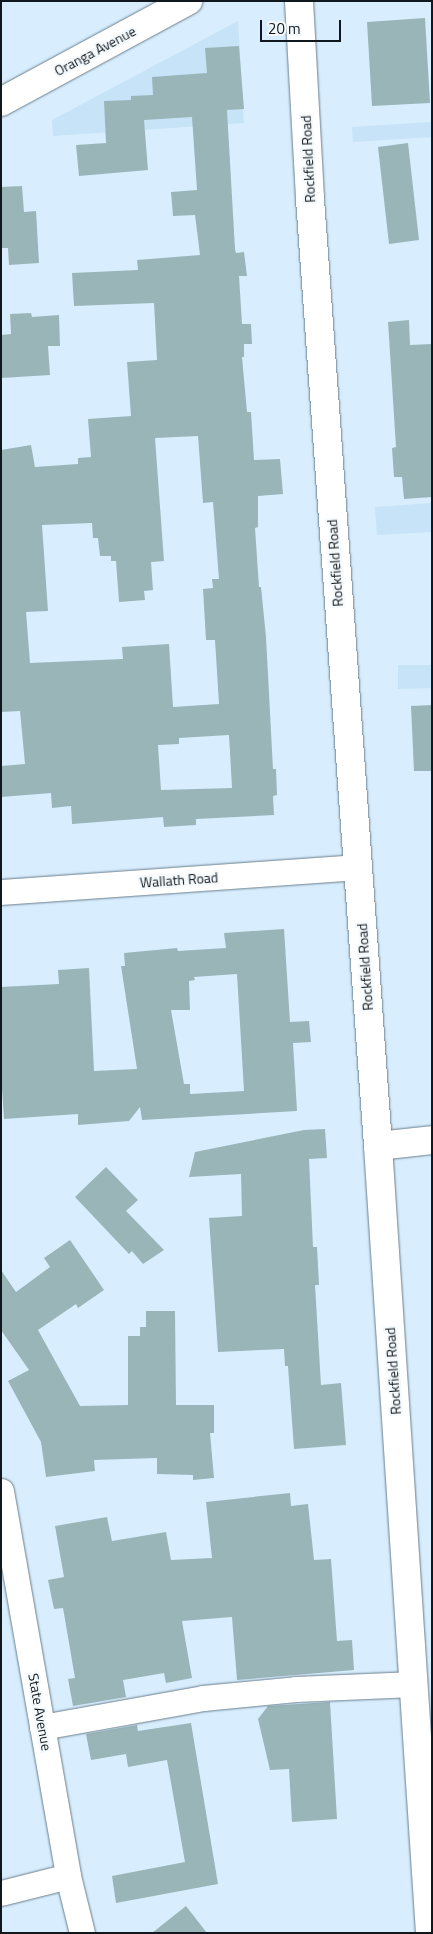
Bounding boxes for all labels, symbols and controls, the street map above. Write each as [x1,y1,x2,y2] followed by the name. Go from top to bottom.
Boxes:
[263,10,344,42] scale bar
[268,17,301,40] text: 20 m
[51,23,139,79] street label: Oranga Avenue
[297,115,319,203] street label: Rockfield Road
[324,519,346,607] street label: Rockfield Road
[139,869,219,891] street label: Wallath Road
[354,923,376,1011] street label: Rockfield Road
[382,1327,404,1415] street label: Rockfield Road
[25,1672,55,1752] street label: State Avenue

